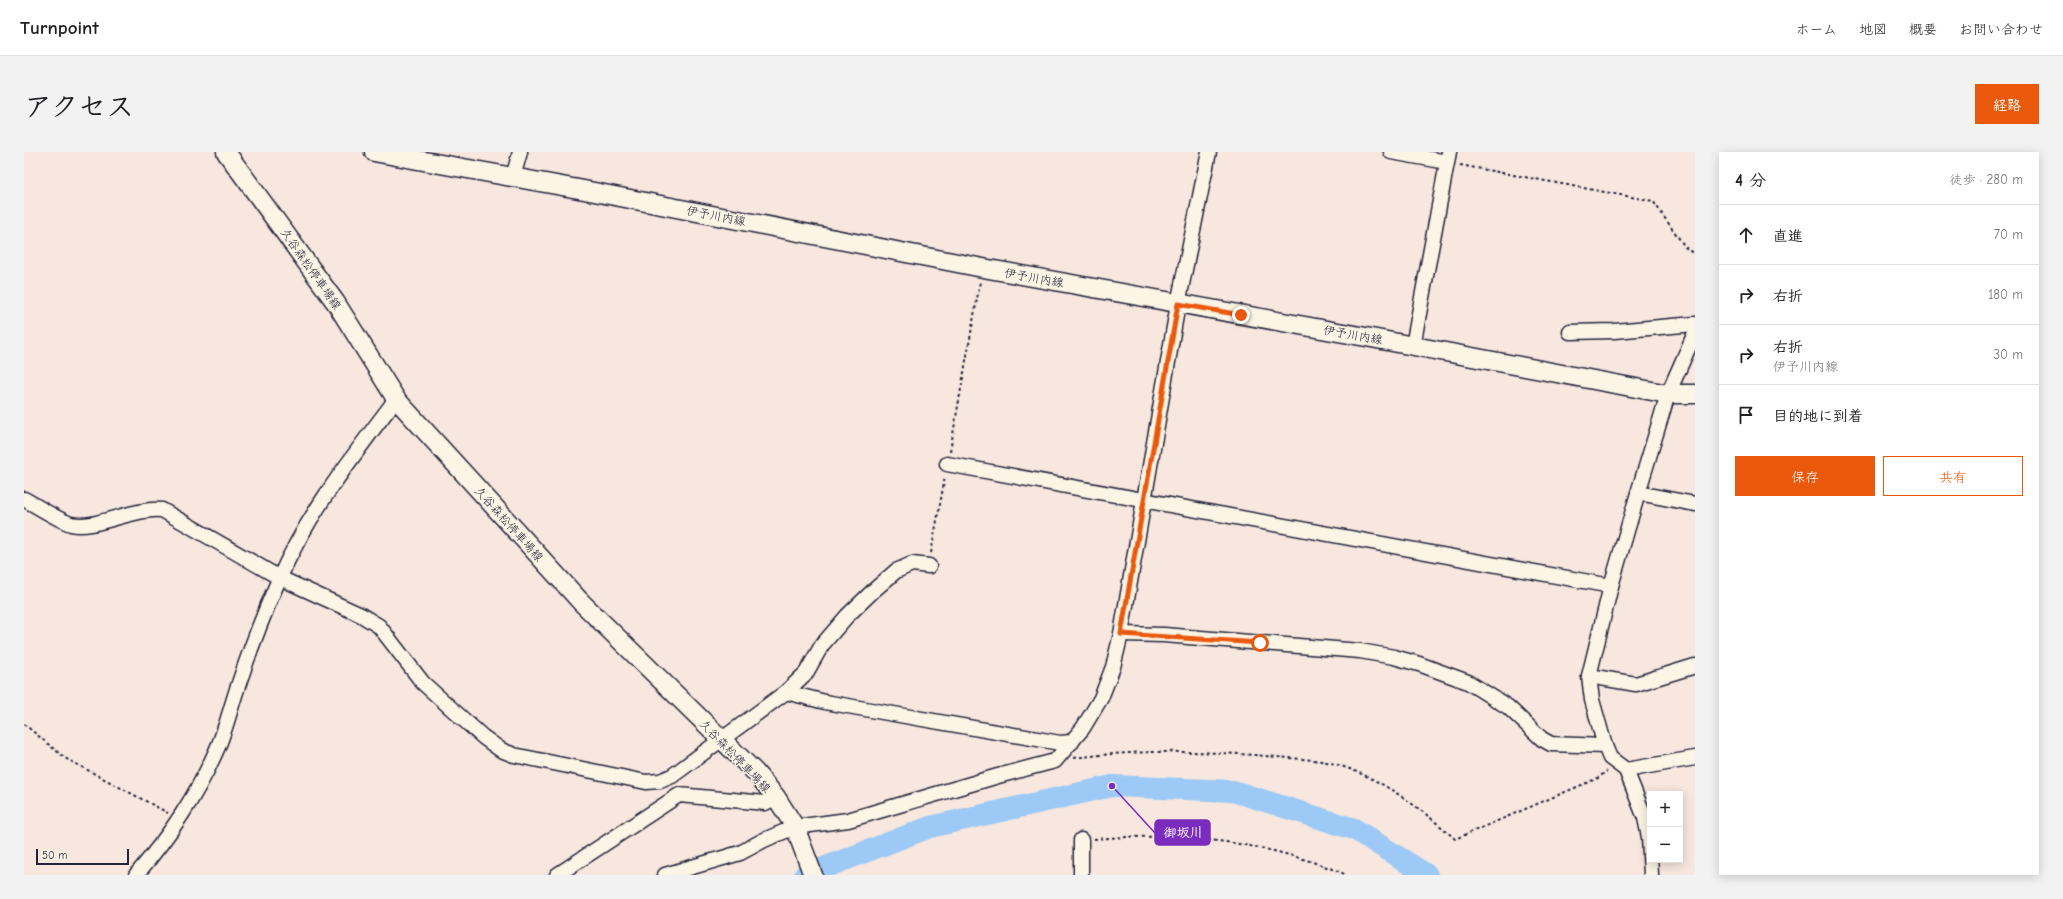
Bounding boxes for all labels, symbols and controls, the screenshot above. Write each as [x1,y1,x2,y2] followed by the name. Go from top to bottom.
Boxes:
[20,17,99,39] text: Turnpoint
[1796,21,1837,38] text: ホーム
[1859,21,1887,38] text: 地図
[1909,21,1937,38] text: 概要
[1959,21,2043,38] text: お問い合わせ
[1975,84,2039,124] button: 経路
[24,91,134,123] text: アクセス
[1735,171,1766,190] text: 4 分
[1950,172,2023,187] text: 徒歩 · 280 m
[685,203,747,229] street label: 伊予川内線
[1735,224,1757,246] icon: ahead
[278,226,344,312] street label: 久谷森松停車場線
[1773,227,1803,245] text: 直進
[1994,227,2023,242] text: 70 m
[1003,266,1065,290] street label: 伊予川内線
[1735,284,1757,306] icon: right
[1773,287,1803,305] text: 右折
[1988,287,2023,302] text: 180 m
[1232,306,1250,324] route end
[1322,323,1384,347] street label: 伊予川内線
[1773,338,1803,356] text: 右折
[1735,344,1757,366] icon: right
[1993,347,2023,362] text: 30 m
[1773,359,1838,374] text: 伊予川内線
[1735,404,1757,426] icon: arrive
[1773,407,1863,425] text: 目的地に到着
[1735,456,1875,496] button: 保存
[1883,456,2023,496] button: 共有
[472,484,546,564] street label: 久谷森松停車場線
[1251,634,1269,652] route start
[697,717,773,795] street label: 久谷森松停車場線
[1647,791,1683,863] map controls
[1647,791,1683,827] button: +
[1155,820,1210,845] callout: 御坂川
[1163,825,1203,840] text: 御坂川
[1647,827,1683,863] button: −
[36,847,129,866] scale bar
[42,849,67,862] text: 50 m

